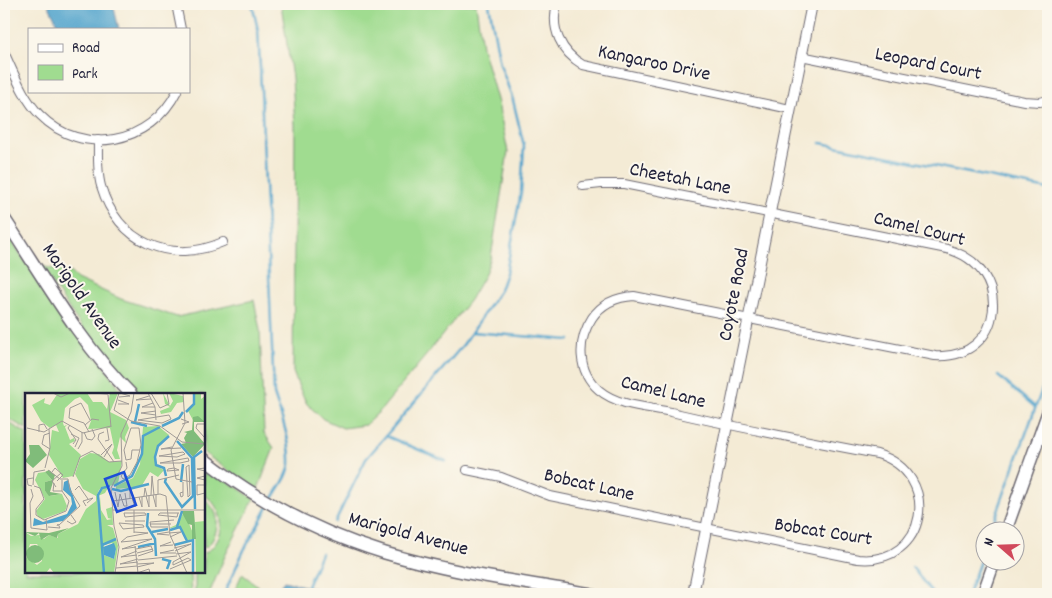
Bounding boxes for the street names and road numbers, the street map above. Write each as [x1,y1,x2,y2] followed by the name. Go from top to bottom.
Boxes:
[595,38,713,90] street label: Kangaroo Drive
[872,41,984,89] street label: Leopard Court
[627,156,733,204] street label: Cheetah Lane
[870,205,968,255] street label: Camel Court
[34,238,128,356] street label: Marigold Avenue
[712,246,758,344] street label: Coyote Road
[618,369,709,417] street label: Camel Lane
[541,462,637,510] street label: Bobcat Lane
[345,506,471,565] street label: Marigold Avenue
[772,511,874,555] street label: Bobcat Court

